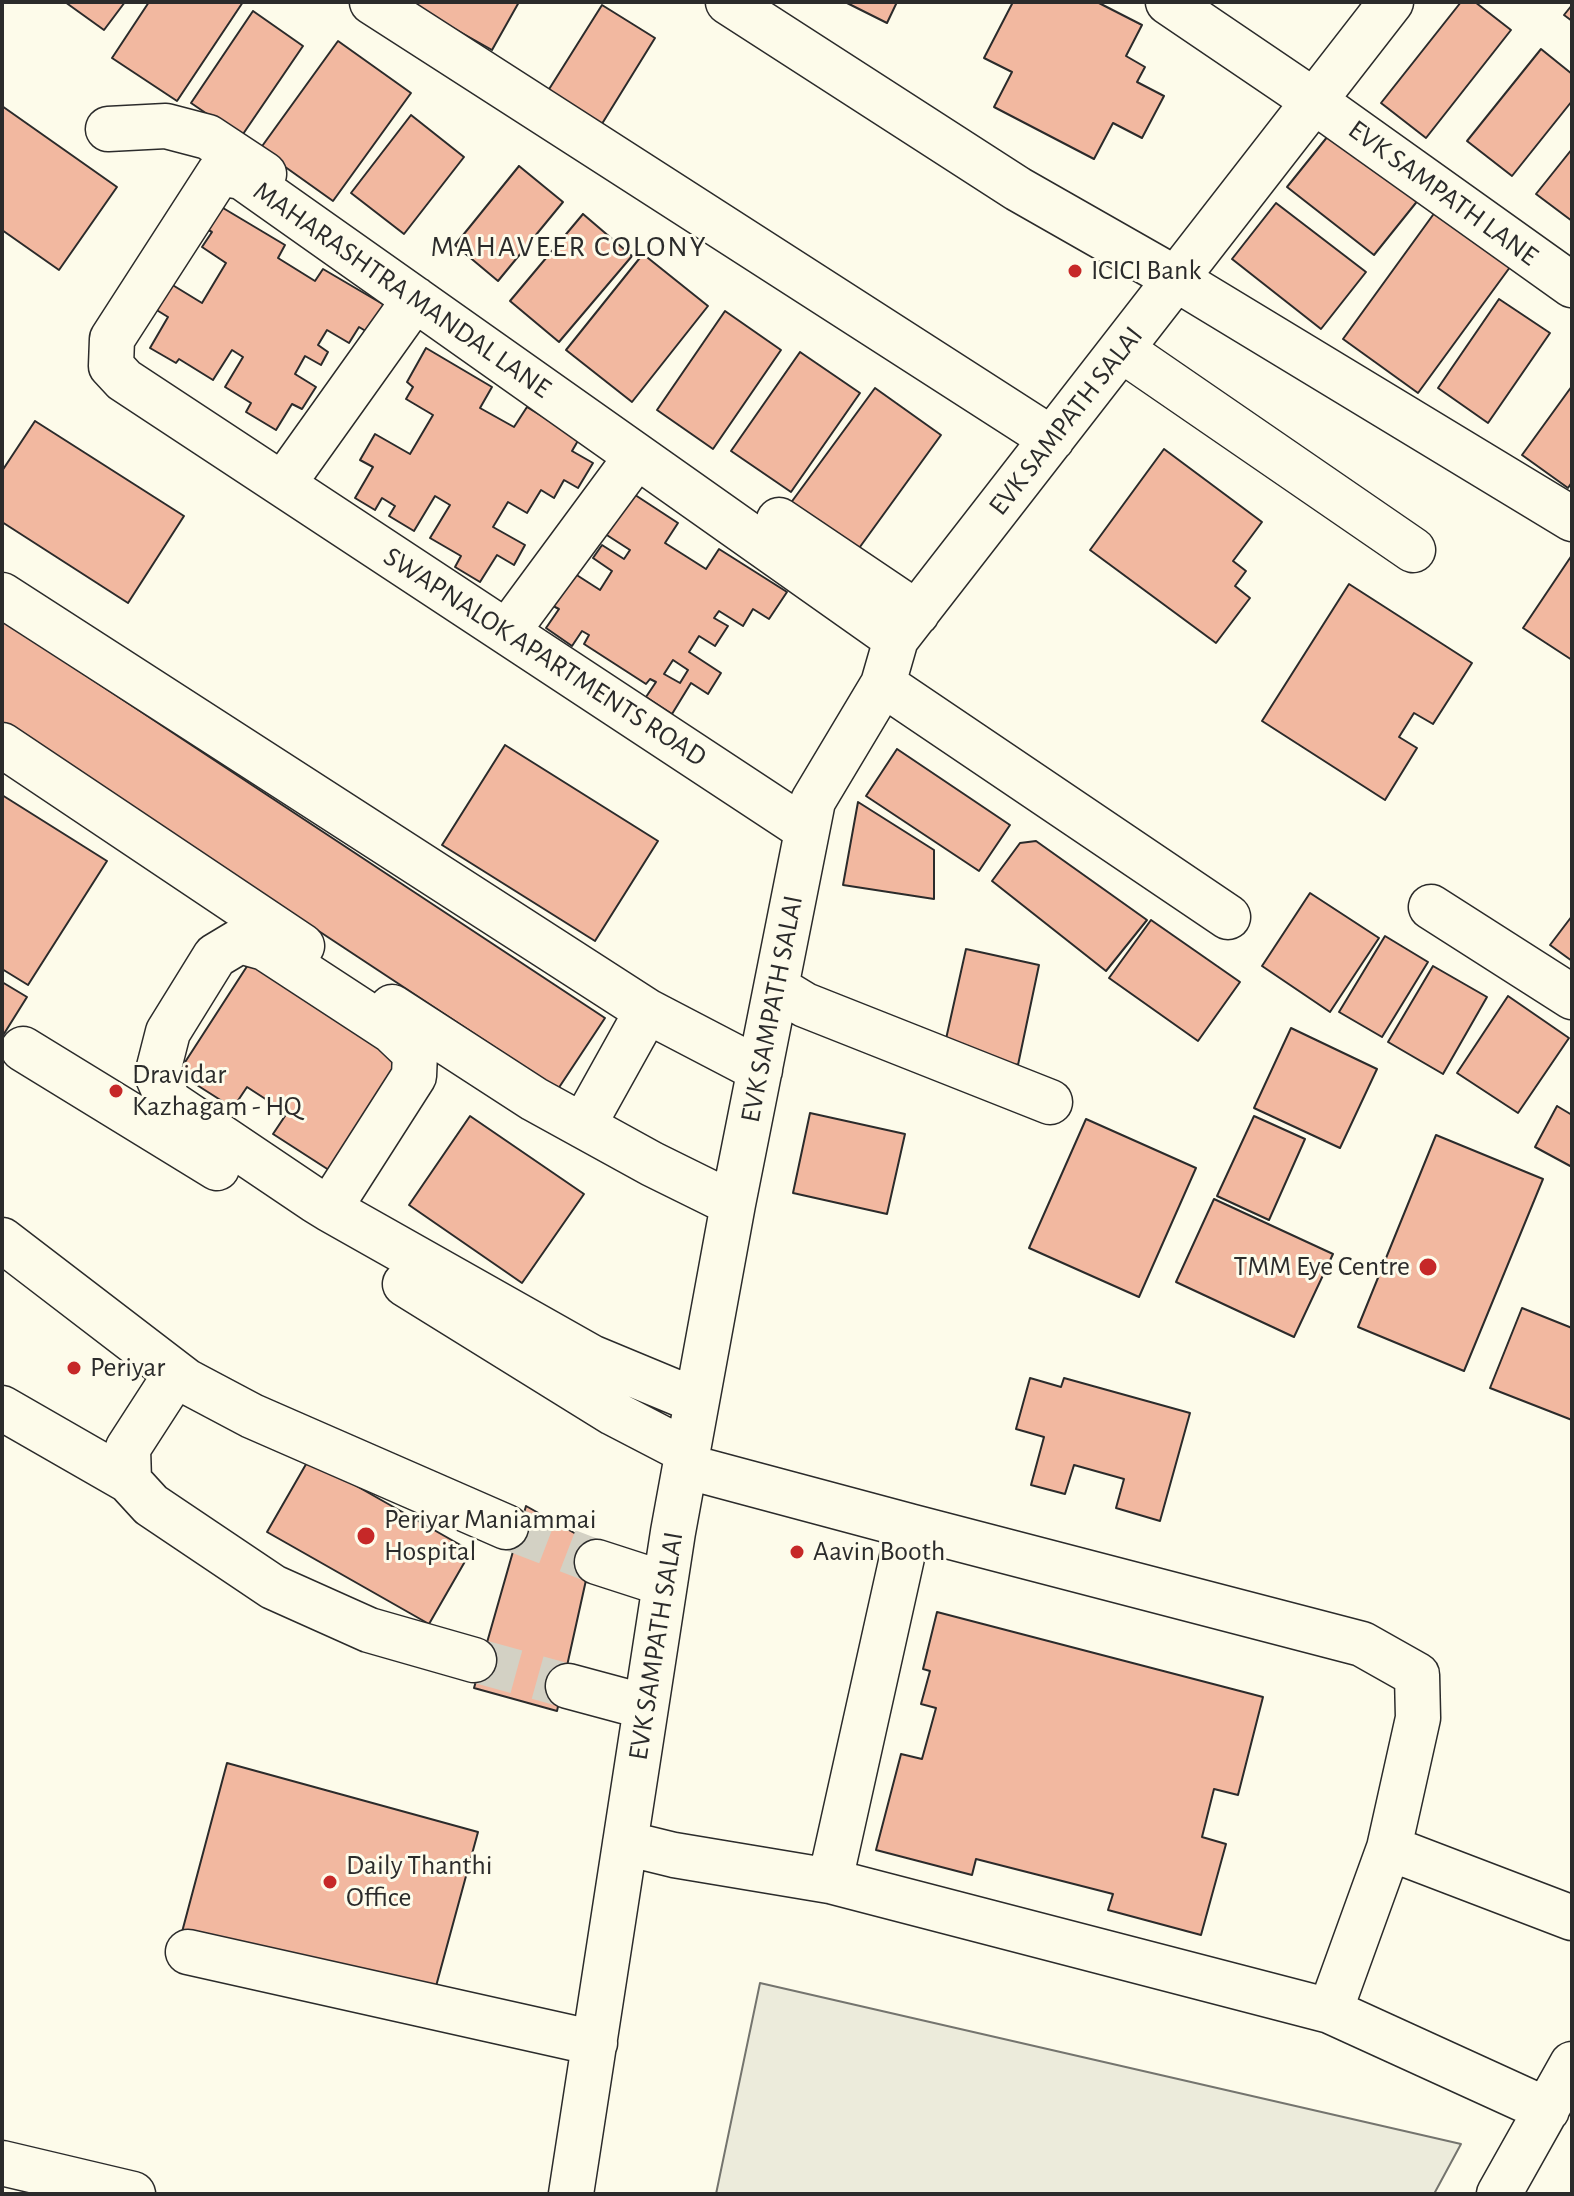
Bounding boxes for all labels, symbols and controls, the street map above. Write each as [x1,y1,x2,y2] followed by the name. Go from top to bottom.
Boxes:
[1342,113,1544,273] street label: EVK SAMPATH LANE
[247,174,557,406] street label: MAHARASHTRA MANDAL LANE
[430,229,708,265] district label: MAHAVEER COLONY
[1091,254,1201,288] place label: ICICI Bank
[1066,262,1084,280] marker: ICICI Bank
[982,320,1150,522] street label: EVK SAMPATH SALAI
[377,540,713,774] street label: SWAPNALOK APARTMENTS ROAD
[733,893,811,1125] street label: EVK SAMPATH SALAI
[132,1058,302,1124] place label: Dravidar Kazhagam - HQ
[107,1082,125,1100] marker: Dravidar Kazhagam - HQ
[1234,1250,1410,1284] place label: TMM Eye Centre
[1417,1256,1439,1278] marker: TMM Eye Centre
[90,1351,165,1385] place label: Periyar
[65,1359,83,1377] marker: Periyar
[384,1503,596,1569] place label: Periyar Maniammai Hospital
[355,1525,377,1547] marker: Periyar Maniammai Hospital
[621,1529,691,1763] street label: EVK SAMPATH SALAI
[813,1535,945,1569] place label: Aavin Booth
[788,1543,806,1561] marker: Aavin Booth
[346,1849,493,1915] place label: Daily Thanthi Office
[321,1873,339,1891] marker: Daily Thanthi Office

